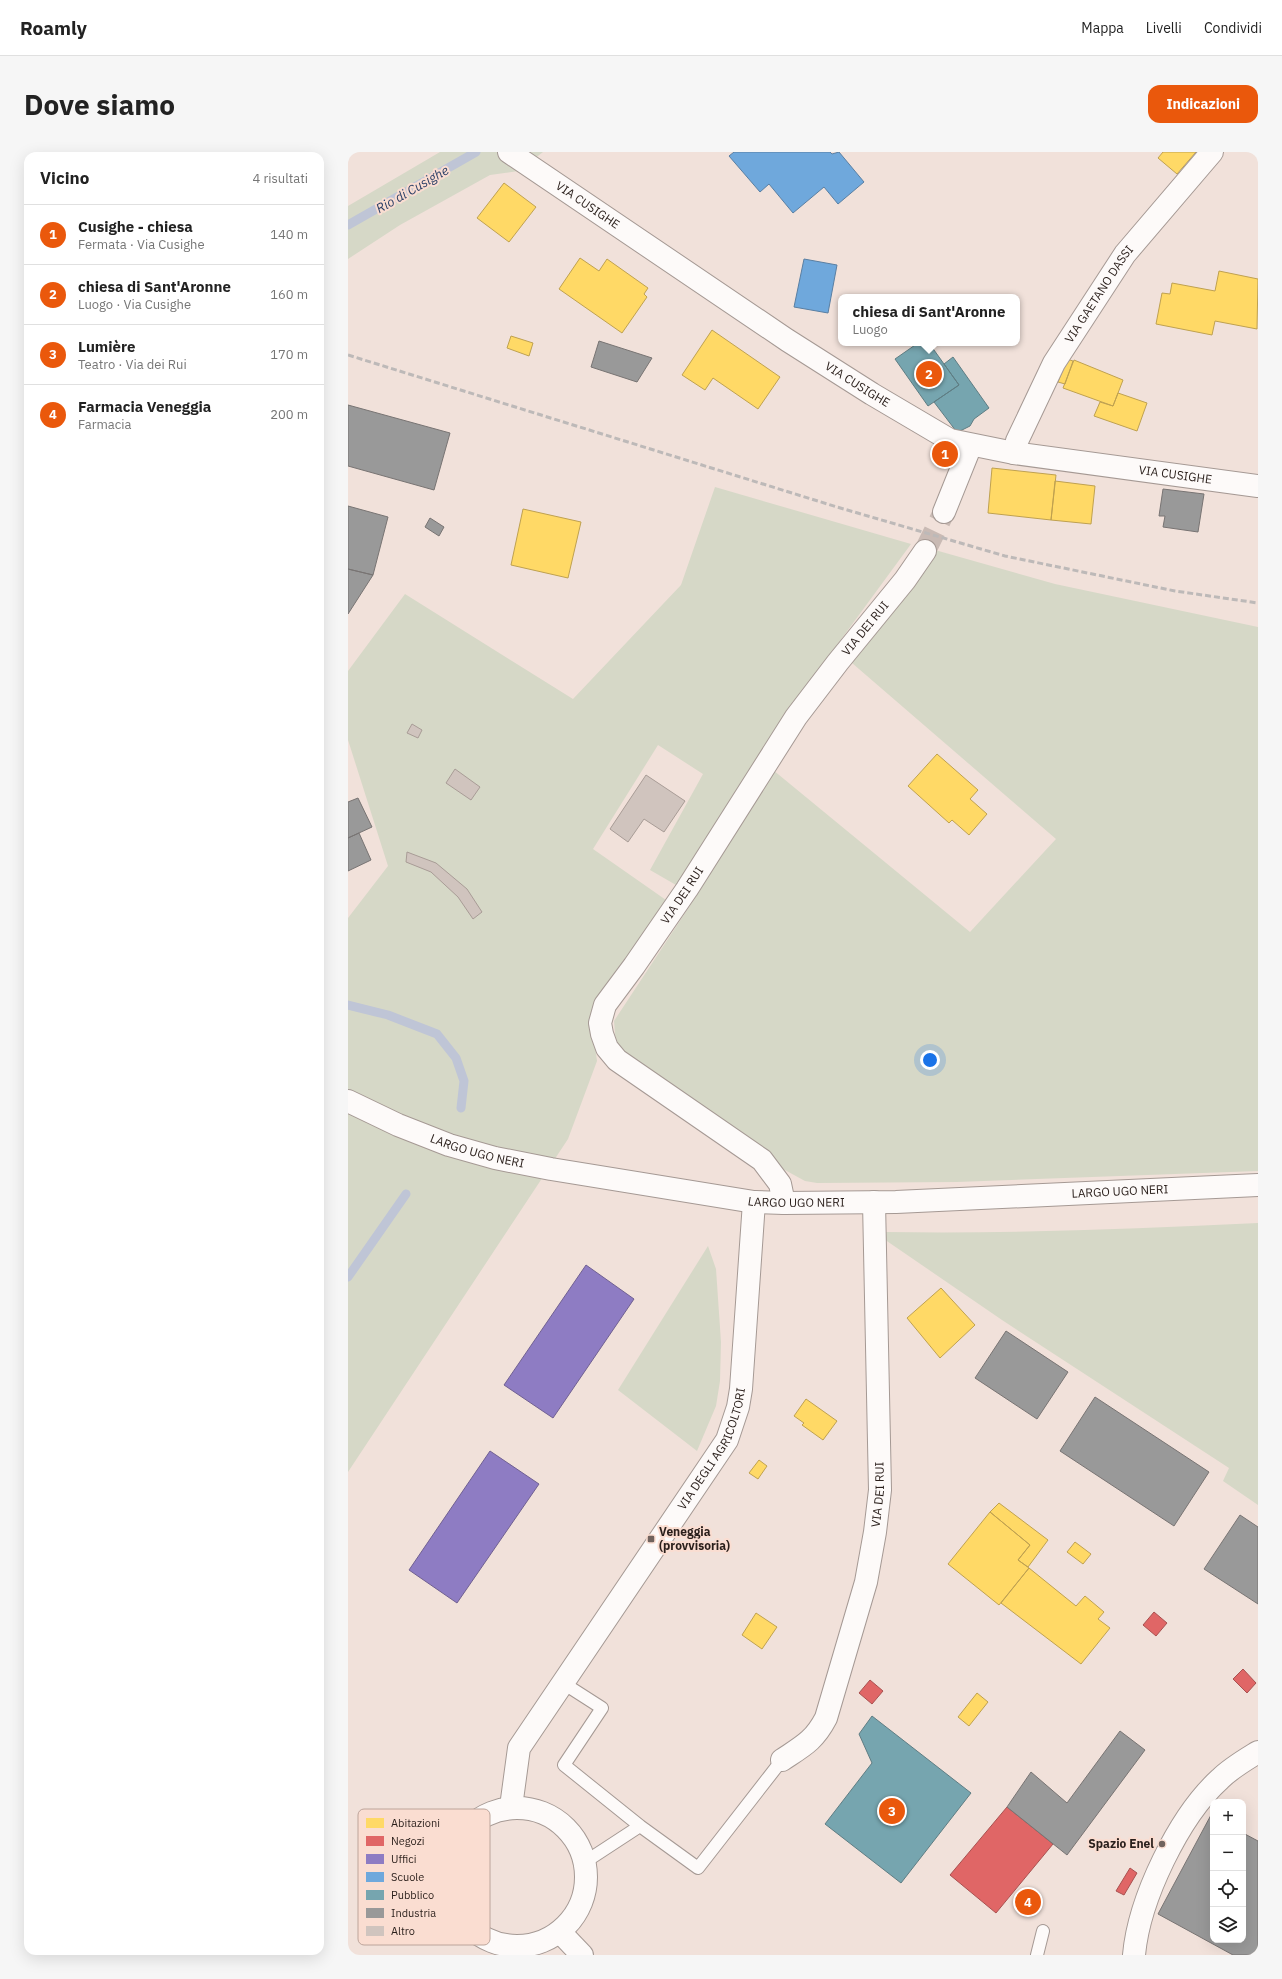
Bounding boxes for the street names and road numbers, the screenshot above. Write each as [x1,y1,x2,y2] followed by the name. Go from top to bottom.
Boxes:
[553,178,623,232] street label: VIA CUSIGHE
[1061,242,1136,345] street label: VIA GAETANO DASSI
[822,358,893,410] street label: VIA CUSIGHE
[1138,462,1213,487] street label: VIA CUSIGHE
[838,598,892,658] street label: VIA DEI RUI
[657,863,706,927] street label: VIA DEI RUI
[428,1130,526,1171] street label: LARGO UGO NERI
[1071,1181,1169,1201] street label: LARGO UGO NERI
[747,1193,845,1210] street label: LARGO UGO NERI
[674,1386,748,1512] street label: VIA DEGLI AGRICOLTORI
[868,1461,887,1528] street label: VIA DEI RUI

